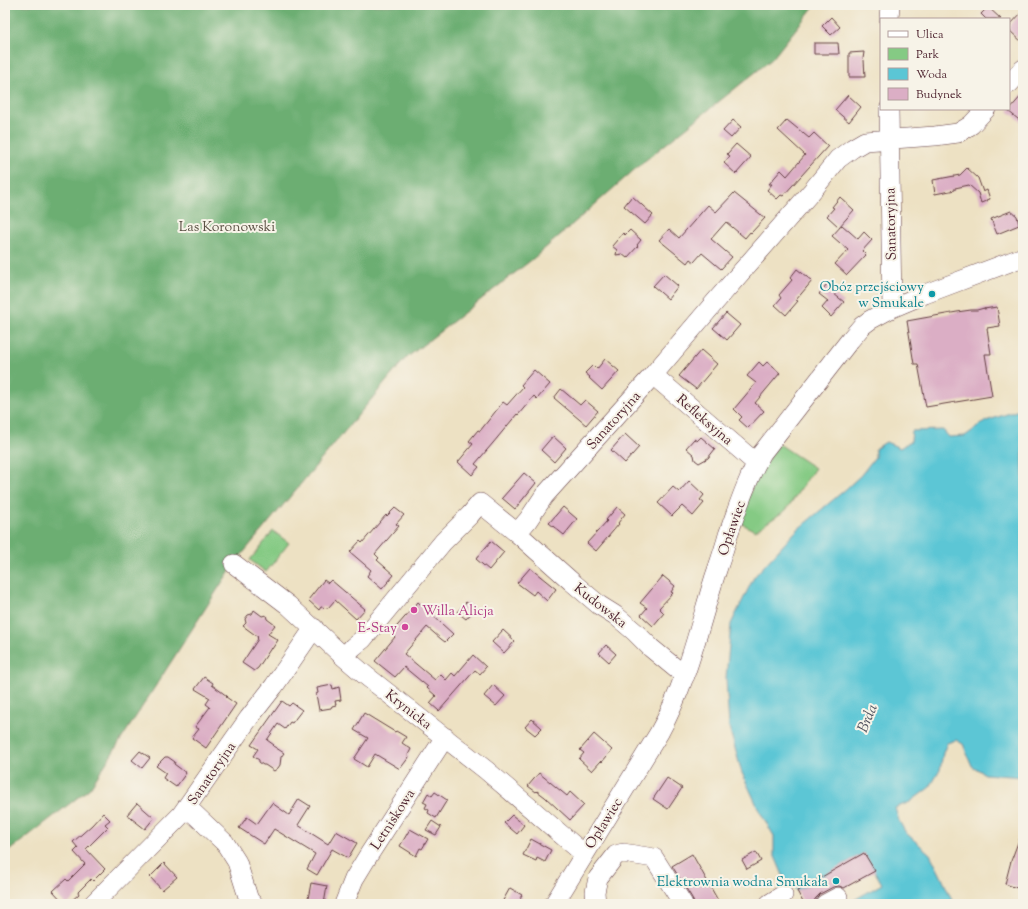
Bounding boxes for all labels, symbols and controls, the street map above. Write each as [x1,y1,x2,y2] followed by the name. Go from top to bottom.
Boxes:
[880,18,1010,110] legend
[916,26,944,44] text: Ulica
[916,46,939,64] text: Park
[916,66,948,84] text: Woda
[916,86,963,104] text: Budynek
[881,187,903,260] street label: Sanatoryjna
[179,218,275,238] park label: Las Koronowski
[819,278,924,314] place label: Obóz przejściowy w Smukale
[927,289,937,299] marker: Obóz przejściowy w Smukale
[583,387,647,455] street label: Sanatoryjna
[671,390,737,451] street label: Refleksyjna
[714,498,752,559] street label: Opławiec
[569,579,631,634] street label: Kudowska
[422,602,494,622] place label: Willa Alicja
[409,605,419,615] marker: Willa Alicja
[357,619,397,639] place label: E-Stay
[400,622,410,632] marker: E-Stay
[380,686,436,736] street label: Krynicka
[853,701,884,736] water label: Brda
[184,738,242,810] street label: Sanatoryjna
[367,785,421,854] street label: Letniskowa
[581,795,628,854] street label: Opławiec
[657,873,829,893] place label: Elektrownia wodna Smukała
[831,876,841,886] marker: Elektrownia wodna Smukała

